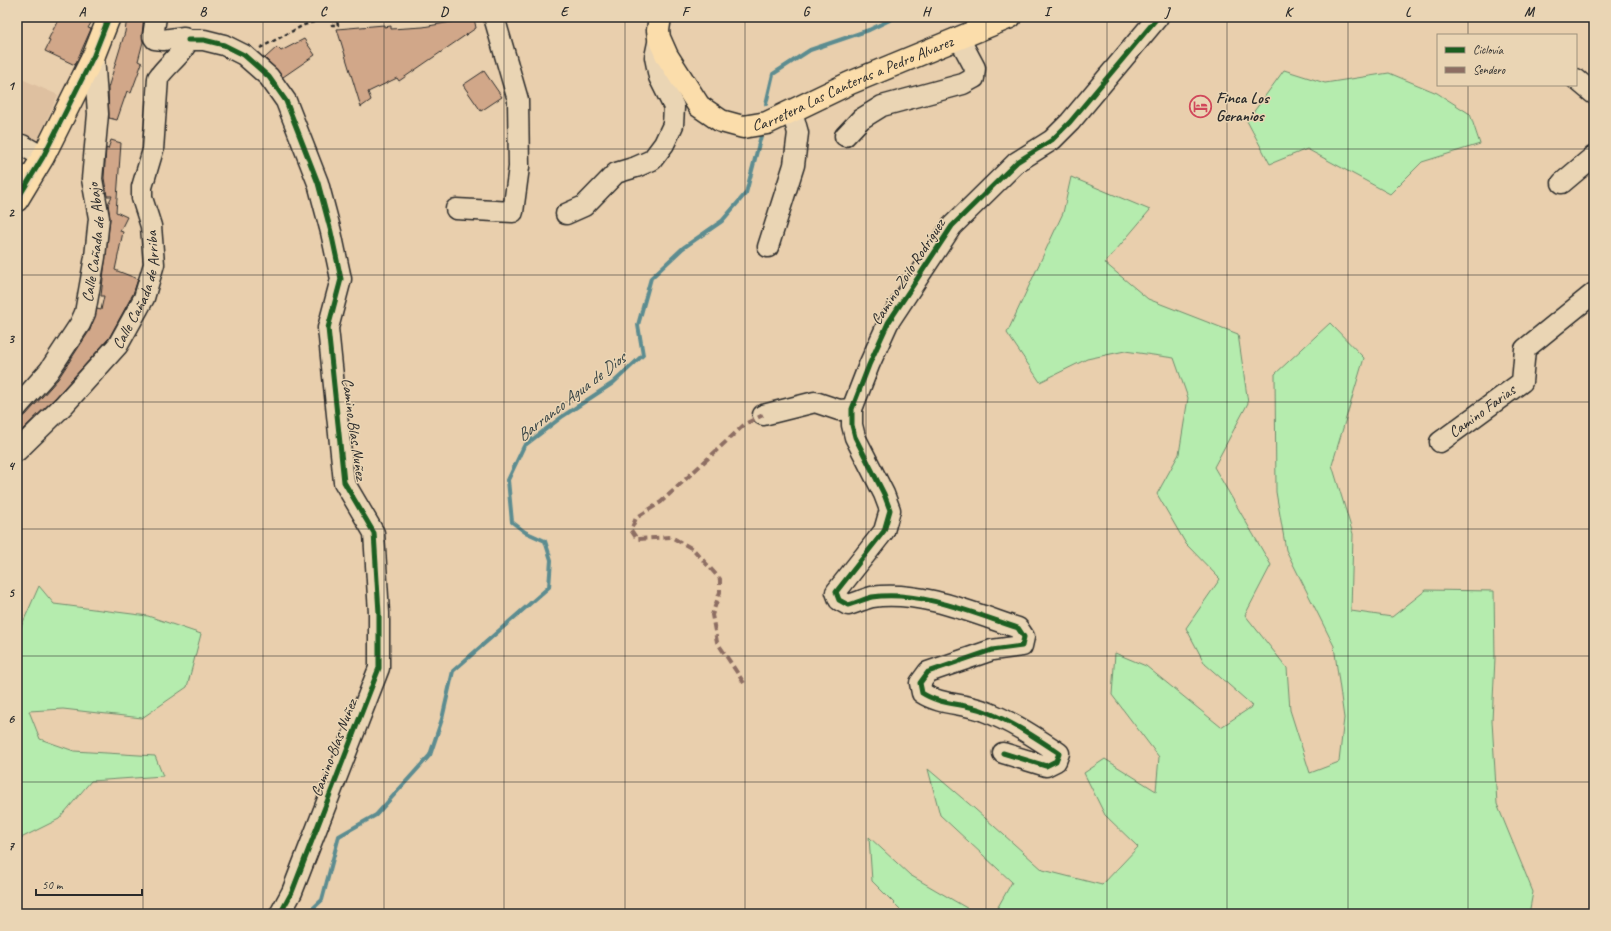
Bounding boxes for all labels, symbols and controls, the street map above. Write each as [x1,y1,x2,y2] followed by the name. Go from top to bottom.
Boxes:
[79,4,87,20] text: A
[200,4,208,20] text: B
[320,4,328,20] text: C
[440,4,449,20] text: D
[561,4,570,20] text: E
[682,4,691,20] text: F
[803,4,811,20] text: G
[922,4,932,20] text: H
[1044,4,1053,20] text: I
[1164,4,1171,20] text: J
[1285,4,1295,20] text: K
[1405,4,1412,20] text: L
[1524,4,1535,20] text: M
[751,31,957,135] street label: Carretera Las Canteras a Pedro Alvarez
[1437,34,1577,86] legend
[1473,42,1504,58] text: Ciclovía
[1473,62,1506,78] text: Sendero
[8,78,16,94] text: 1
[1216,88,1270,126] place label: Finca Los Geranios
[1187,94,1213,120] hotel icon: Finca Los Geranios
[77,179,109,304] street label: Calle Cañada de Abajo
[8,205,15,221] text: 2
[866,214,951,329] street label: Camino Zoilo Rodríguez
[108,229,164,353] street label: Calle Cañada de Arriba
[8,331,15,347] text: 3
[512,346,632,446] water label: Barranco Agua de Dios
[337,377,371,483] street label: Camino Blas Nuñez
[1445,379,1521,442] street label: Camino Farias
[8,458,16,474] text: 4
[8,585,15,601] text: 5
[306,695,362,800] street label: Camino Blas Nuñez
[8,711,15,727] text: 6
[8,838,15,854] text: 7
[36,871,142,897] scale bar
[42,877,64,893] text: 50 m

